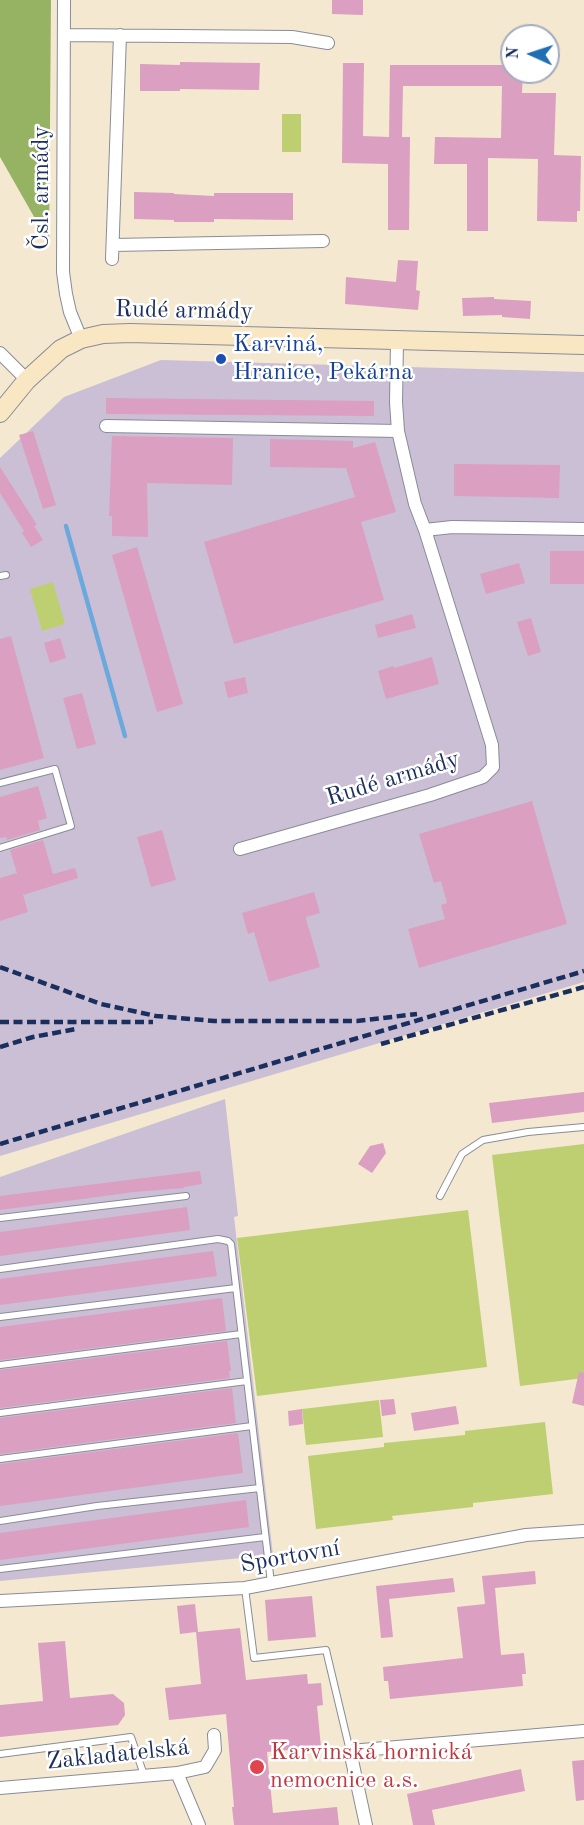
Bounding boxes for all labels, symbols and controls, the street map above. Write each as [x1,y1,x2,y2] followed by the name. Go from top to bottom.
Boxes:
[500,24,560,84] north arrow
[506,47,522,60] text: N
[28,126,56,250] street label: Čsl. armády
[115,295,253,327] street label: Rudé armády
[233,331,413,387] place label: Karviná, Hranice, Pekárna
[214,352,228,366] marker: Karviná, Hranice, Pekárna
[323,745,463,813] street label: Rudé armády
[238,1534,342,1580] street label: Sportovní
[45,1733,191,1777] street label: Zakladatelská
[270,1739,473,1795] place label: Karvinská hornická nemocnice a.s.
[248,1758,266,1776] marker: Karvinská hornická nemocnice a.s.

